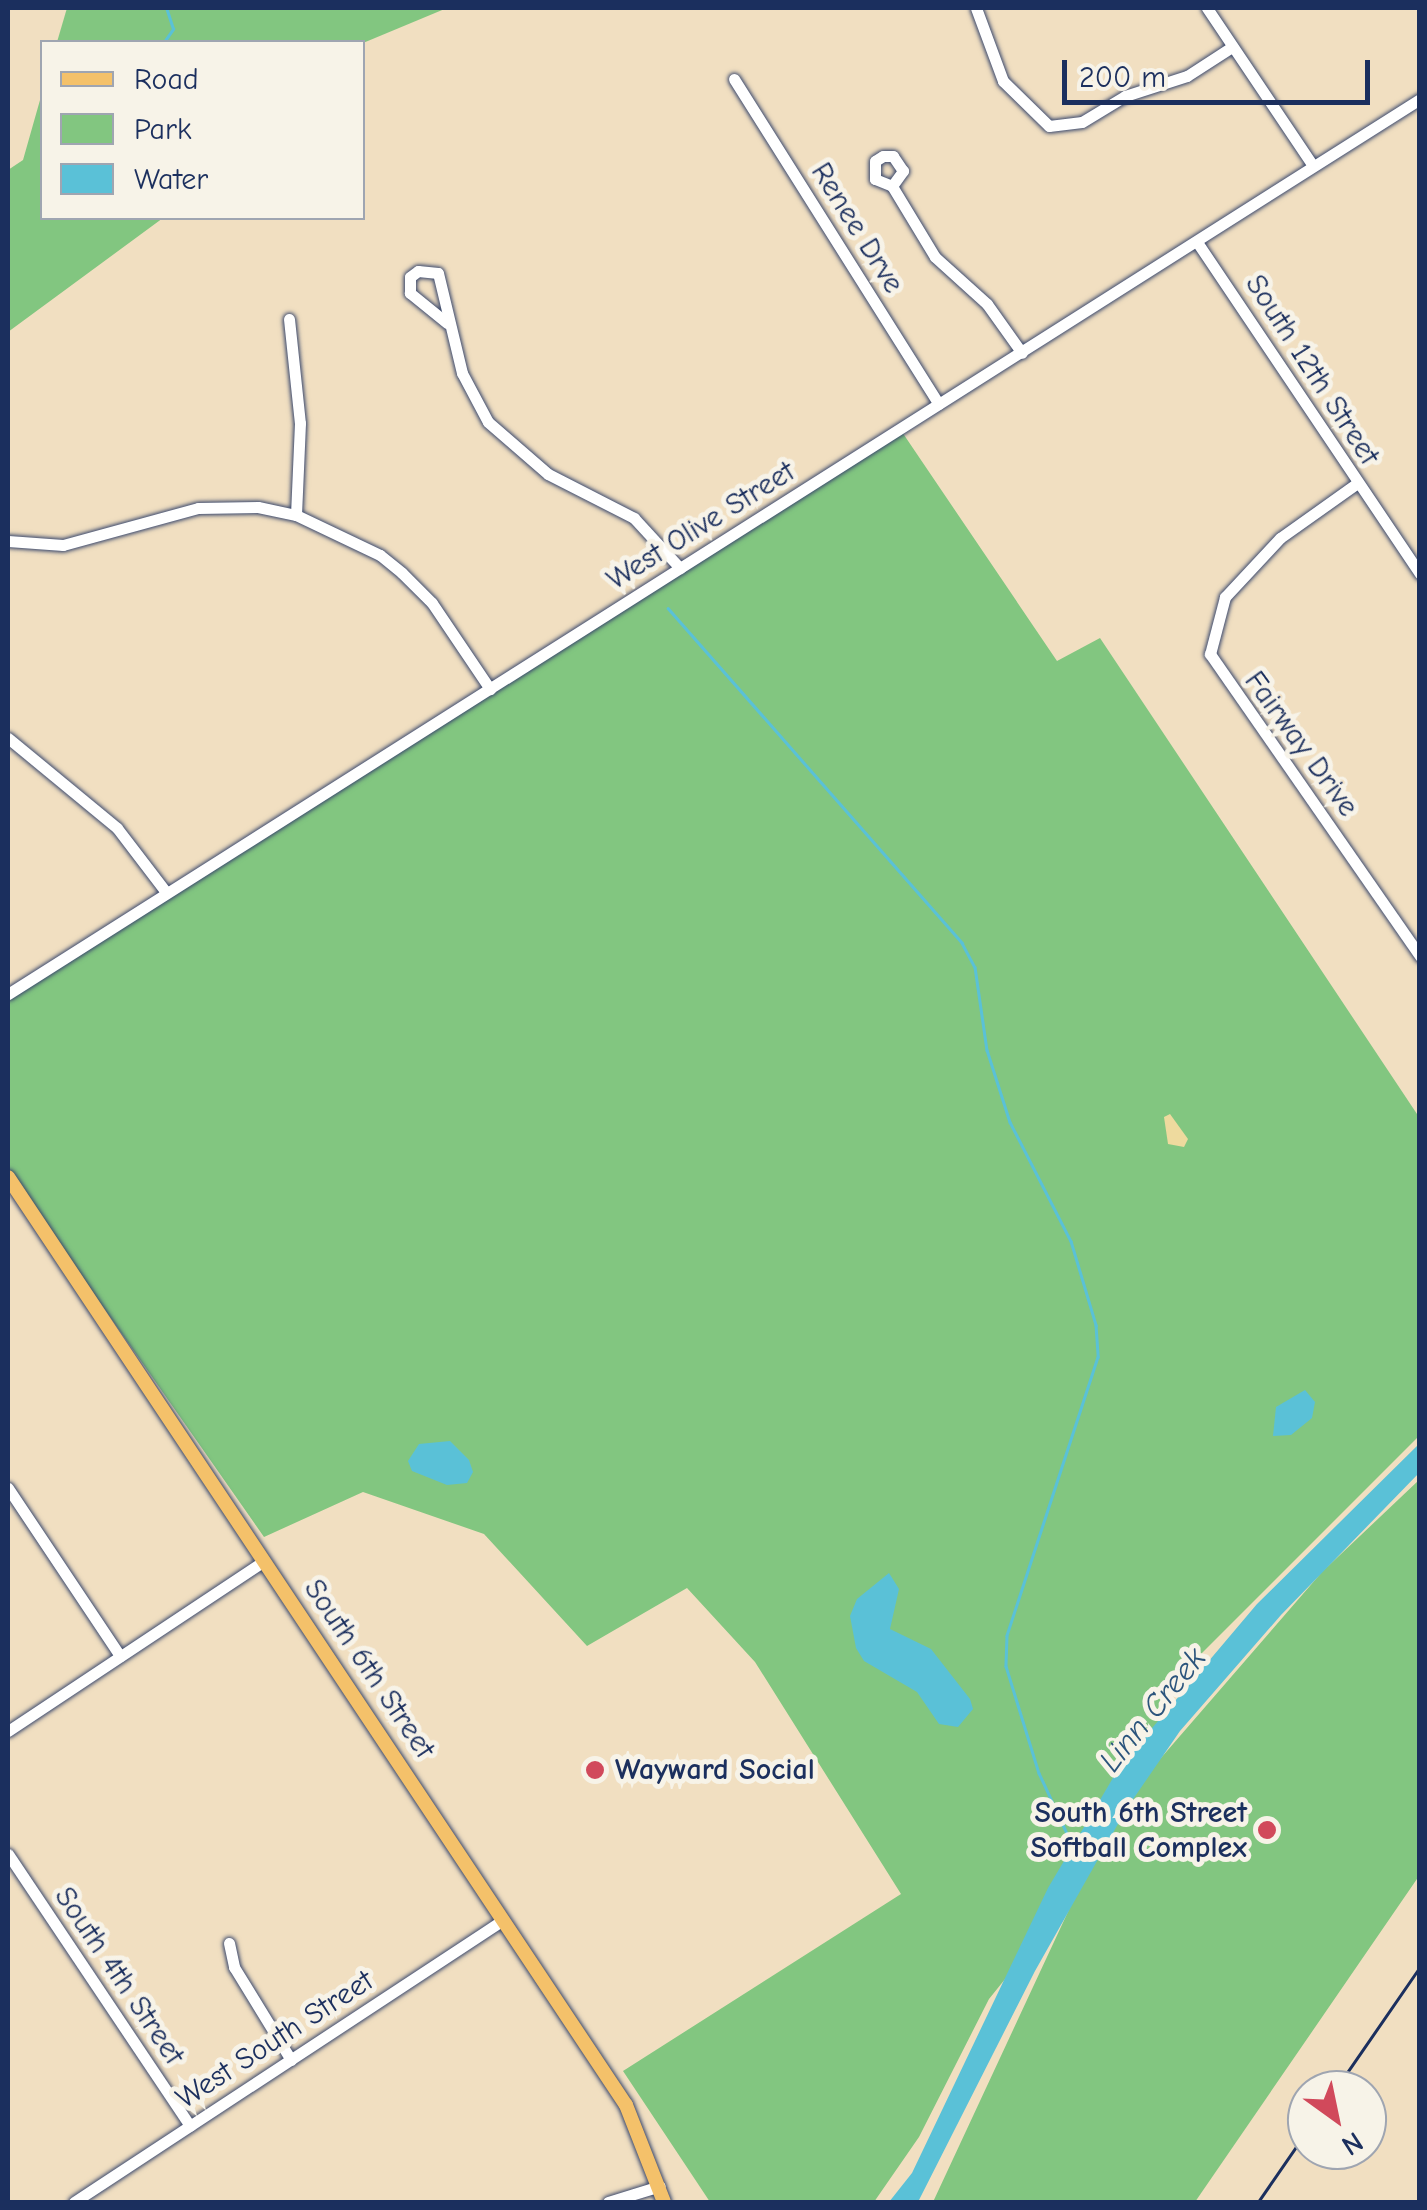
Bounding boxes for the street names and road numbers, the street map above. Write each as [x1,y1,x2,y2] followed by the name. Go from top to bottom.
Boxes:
[803,156,911,300] street label: Renee Drve
[1237,268,1387,472] street label: South 12th Street
[600,454,802,598] street label: West Olive Street
[1236,664,1366,824] street label: Fairway Drive
[296,1573,442,1765] street label: South 6th Street
[46,1880,192,2072] street label: South 4th Street
[170,1963,380,2117] street label: West South Street

